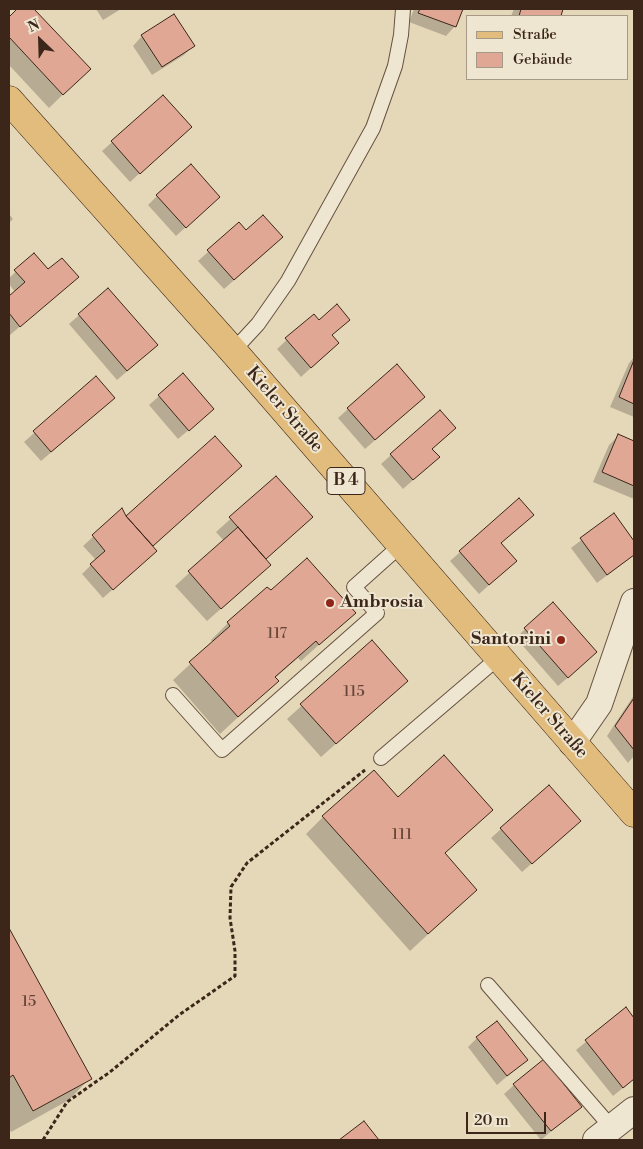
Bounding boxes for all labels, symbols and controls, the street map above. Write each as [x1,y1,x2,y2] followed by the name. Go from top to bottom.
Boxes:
[15,15,65,65] north arrow
[466,15,628,80] legend
[25,16,43,37] text: N
[513,25,557,44] text: Straße
[513,50,572,69] text: Gebäude
[241,363,327,457] street label: Kieler Straße
[327,468,365,494] road number: B 4
[340,592,423,614] place label: Ambrosia
[324,597,336,609] marker: Ambrosia
[267,625,287,643] house number: 117
[471,629,551,651] place label: Santorini
[555,634,567,646] marker: Santorini
[506,669,592,763] street label: Kieler Straße
[343,683,365,701] house number: 115
[392,826,412,844] house number: 111
[22,993,36,1011] house number: 15
[468,1102,548,1134] scale bar
[474,1111,509,1130] text: 20 m

